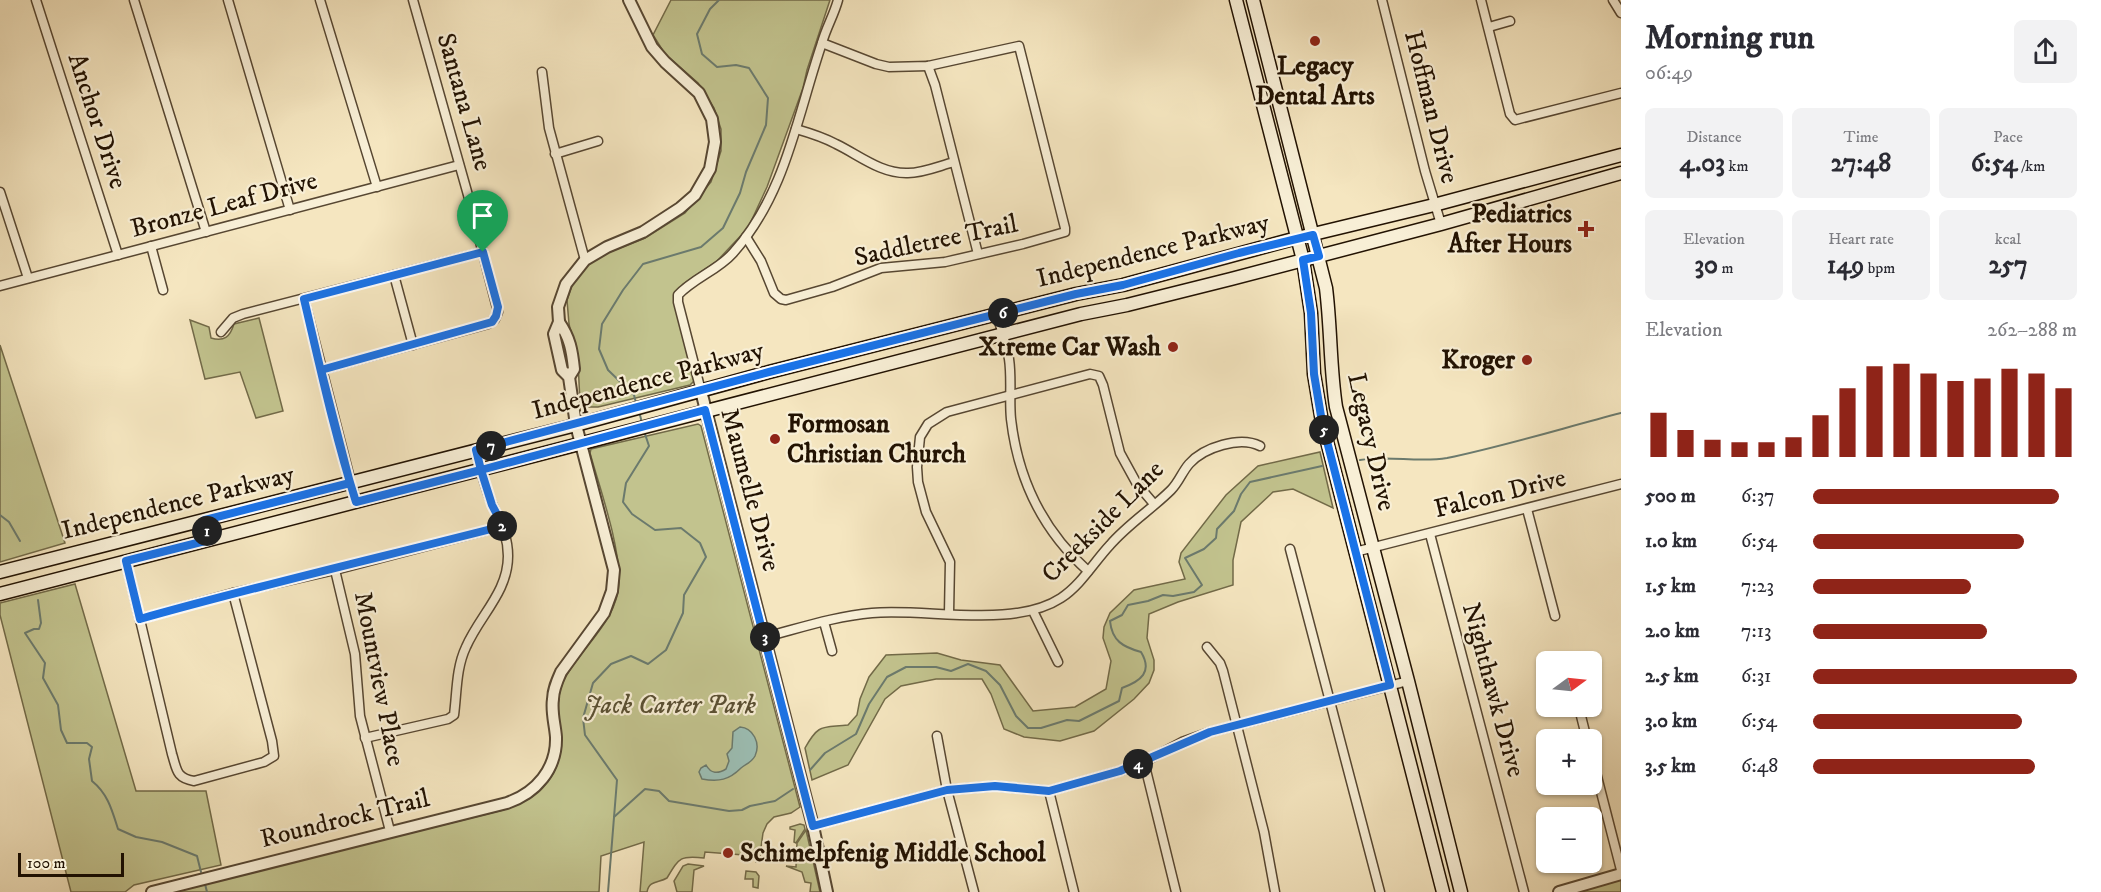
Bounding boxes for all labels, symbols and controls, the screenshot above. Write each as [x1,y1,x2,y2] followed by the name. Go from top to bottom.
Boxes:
[1645,18,1814,59] text: Morning run
[2014,20,2077,83] button: share
[1396,27,1466,187] street label: Hoffman Drive
[429,29,499,175] street label: Santana Lane
[1308,34,1322,48] marker: Legacy Dental Arts
[60,49,134,193] street label: Anchor Drive
[1255,50,1375,113] place label: Legacy Dental Arts
[1645,61,1693,86] text: 06:49
[1686,127,1742,147] text: Distance
[1844,127,1878,147] text: Time
[1993,127,2023,147] text: Pace
[1680,147,1725,180] text: 4.03
[1831,147,1891,180] text: 27:48
[1971,147,2018,180] text: 6:54
[1725,156,1748,176] text: km
[2018,156,2045,176] text: /km
[127,164,321,246] street label: Bronze Leaf Drive
[457,190,508,252] pin
[1447,198,1572,261] place label: Pediatrics After Hours
[466,199,499,232] icon: arrive
[1033,206,1273,296] street label: Independence Parkway
[851,208,1021,274] street label: Saddletree Trail
[1577,220,1595,238] marker: Pediatrics After Hours
[1683,229,1745,249] text: Elevation
[1828,229,1894,249] text: Heart rate
[1995,229,2021,249] text: kcal
[1694,249,1718,282] text: 30
[1827,249,1864,282] text: 149
[1988,249,2028,282] text: 257
[1718,258,1734,278] text: m
[1864,258,1895,278] text: bpm
[988,298,1018,328] pin: 6
[999,303,1007,323] text: 6
[1645,318,1722,343] text: Elevation
[1987,318,2077,343] text: 262–288 m
[979,331,1161,364] place label: Xtreme Car Wash
[529,334,768,428] street label: Independence Parkway
[1166,340,1180,354] marker: Xtreme Car Wash
[1441,344,1515,377] place label: Kroger
[1520,353,1534,367] marker: Kroger
[1339,370,1403,514] street label: Legacy Drive
[712,405,788,575] street label: Maumelle Drive
[787,408,966,471] place label: Formosan Christian Church
[1309,415,1339,445] pin: 5
[1320,420,1328,440] text: 5
[476,431,506,461] pin: 7
[768,432,782,446] marker: Formosan Christian Church
[487,436,495,456] text: 7
[1035,454,1171,590] street label: Creekside Lane
[58,458,298,548] street label: Independence Parkway
[1431,462,1569,526] street label: Falcon Drive
[1645,484,1696,509] text: 500 m
[1741,484,1775,509] text: 6:37
[487,511,517,541] pin: 2
[192,516,222,546] pin: 1
[498,516,506,536] text: 2
[204,521,210,541] text: 1
[1645,529,1697,554] text: 1.0 km
[1741,529,1777,554] text: 6:54
[1645,574,1696,599] text: 1.5 km
[1741,574,1774,599] text: 7:23
[346,589,412,769] street label: Mountview Place
[1454,599,1532,781] street label: Nighthawk Drive
[1645,619,1700,644] text: 2.0 km
[1741,619,1772,644] text: 7:13
[750,622,780,652] pin: 3
[762,627,768,647] text: 3
[1536,651,1602,717] north arrow
[1536,651,1602,873] map controls
[1645,664,1699,689] text: 2.5 km
[1741,664,1771,689] text: 6:31
[584,689,756,722] park label: Jack Carter Park
[1645,709,1697,734] text: 3.0 km
[1741,709,1777,734] text: 6:54
[1536,729,1602,795] button: +
[1123,749,1153,779] pin: 4
[1133,754,1143,774] text: 4
[1645,754,1696,779] text: 3.5 km
[1741,754,1778,779] text: 6:48
[257,782,433,856] street label: Roundrock Trail
[1536,807,1602,873] button: −
[740,837,1047,870] place label: Schimelpfenig Middle School
[721,846,735,860] marker: Schimelpfenig Middle School
[18,850,124,878] scale bar
[27,853,66,873] text: 100 m

